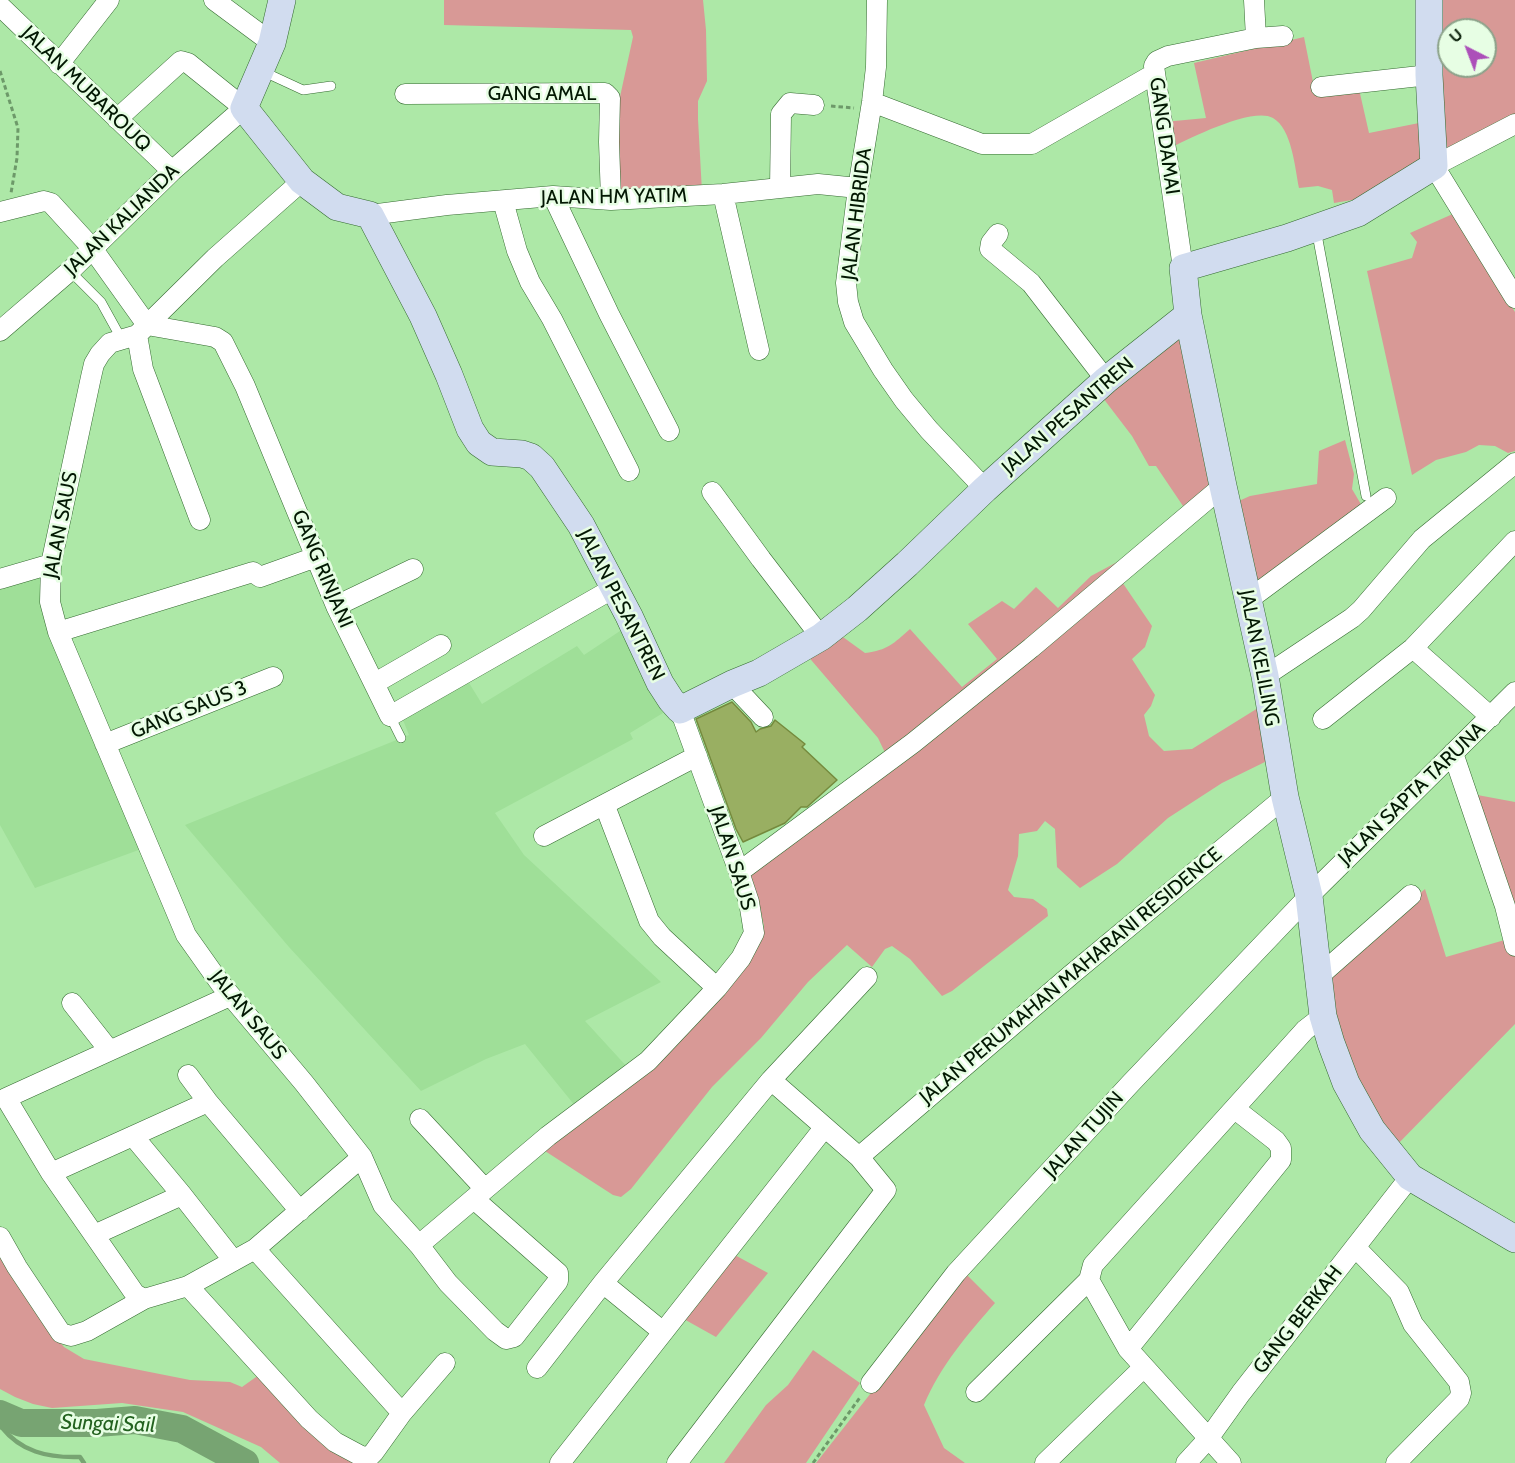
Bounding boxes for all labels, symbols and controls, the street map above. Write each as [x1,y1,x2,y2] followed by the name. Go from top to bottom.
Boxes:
[1437,18,1497,78] north arrow
[16,21,156,157] street label: JALAN MUBAROUQ
[1445,25,1467,47] text: U
[1144,76,1184,196] street label: GANG DAMAI
[488,82,596,106] street label: GANG AMAL
[837,146,877,282] street label: JALAN HIBRIDA
[60,159,184,281] street label: JALAN KALIANDA
[541,184,687,210] street label: JALAN HM YATIM
[997,352,1139,480] street label: JALAN PESANTREN
[39,470,83,580] street label: JALAN SAUS
[286,506,358,632] street label: GANG RINJANI
[572,525,670,685] street label: JALAN PESANTREN
[1234,588,1284,728] street label: JALAN KELILING
[128,676,250,744] street label: GANG SAUS 3
[1334,718,1490,870] street label: JALAN SAPTA TARUNA
[704,803,760,913] street label: JALAN SAUS
[915,842,1227,1110] street label: JALAN PERUMAHAN MAHARANI RESIDENCE
[205,965,291,1065] street label: JALAN SAUS
[1039,1087,1129,1183] street label: JALAN TUJIN
[1248,1261,1348,1379] street label: GANG BERKAH
[61,1410,155,1438] water label: Sungai Sail

